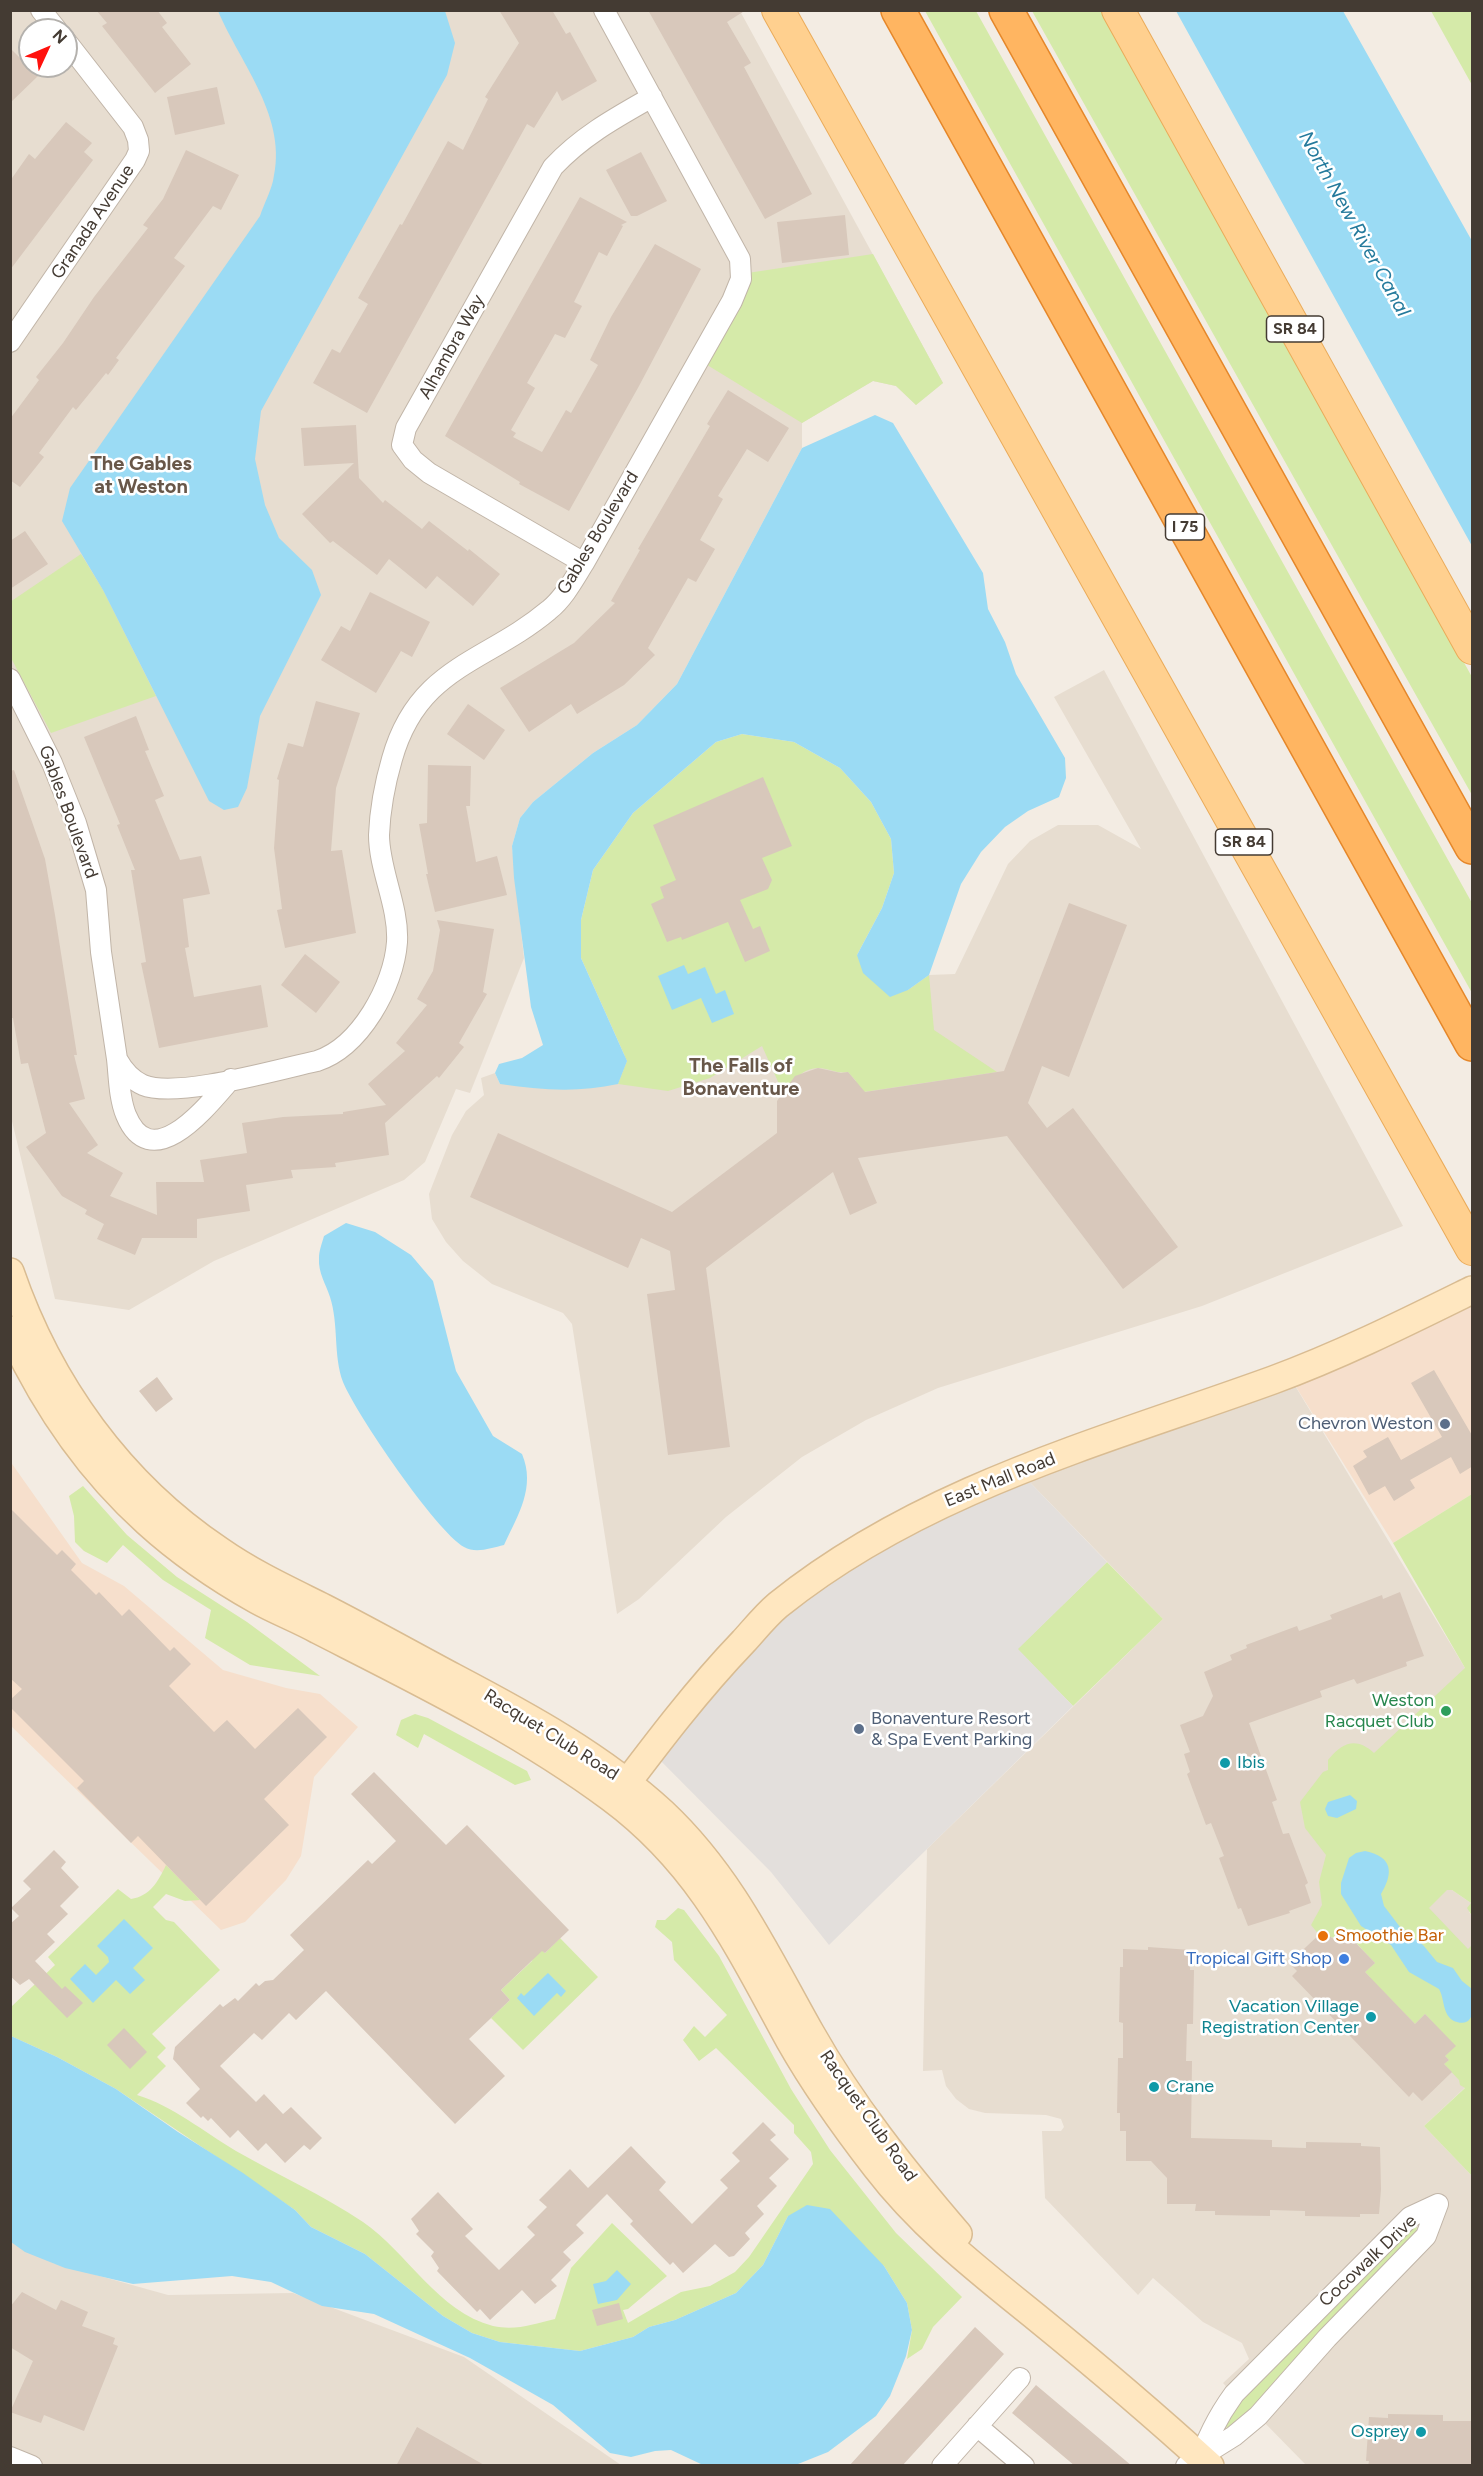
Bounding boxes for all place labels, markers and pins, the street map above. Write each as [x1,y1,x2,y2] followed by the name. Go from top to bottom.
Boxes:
[1298,1413,1433,1435] place label: Chevron Weston
[1438,1417,1452,1431] marker: Chevron Weston
[1325,1690,1434,1732] place label: Weston Racquet Club
[1439,1704,1453,1718] marker: Weston Racquet Club
[871,1708,1032,1750] place label: Bonaventure Resort & Spa Event Parking
[852,1722,866,1736] marker: Bonaventure Resort & Spa Event Parking
[1237,1752,1265,1774] place label: Ibis
[1218,1756,1232,1770] marker: Ibis
[1335,1925,1444,1947] place label: Smoothie Bar
[1316,1929,1330,1943] marker: Smoothie Bar
[1186,1948,1332,1970] place label: Tropical Gift Shop
[1337,1952,1351,1966] marker: Tropical Gift Shop
[1201,1996,1359,2038] place label: Vacation Village Registration Center
[1364,2010,1378,2024] marker: Vacation Village Registration Center
[1166,2076,1214,2098] place label: Crane
[1147,2080,1161,2094] marker: Crane
[1351,2421,1409,2443] place label: Osprey
[1414,2425,1428,2439] marker: Osprey

